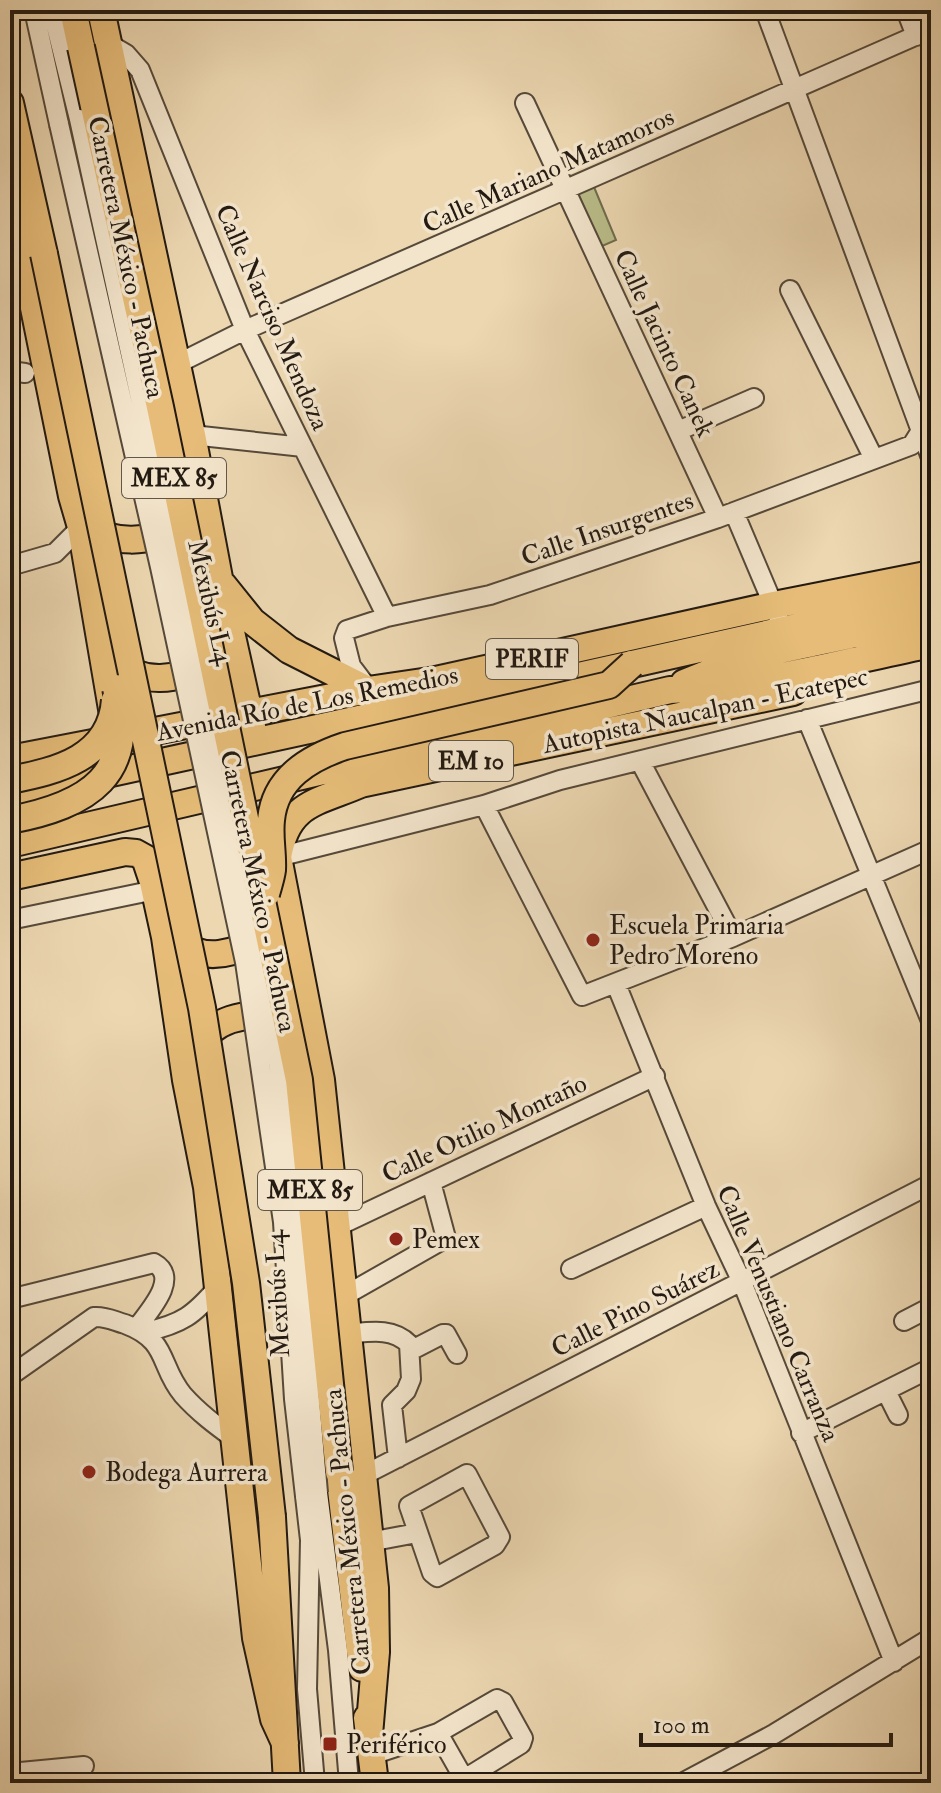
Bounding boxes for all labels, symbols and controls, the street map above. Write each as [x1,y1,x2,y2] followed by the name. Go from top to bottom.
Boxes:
[418,101,679,241] street label: Calle Mariano Matamoros
[80,113,172,401] street label: Carretera México - Pachuca
[208,199,336,436] street label: Calle Narciso Mendoza
[607,245,722,443] street label: Calle Jacinto Canek
[122,458,226,498] road number: MEX 85
[517,484,698,573] street label: Calle Insurgentes
[180,537,240,669] street label: Mexibús L4
[486,639,578,679] road number: PERIF
[153,659,461,749] street label: Avenida Río de Los Remedios
[539,661,871,762] street label: Autopista Naucalpan - Ecatepec
[429,741,513,781] road number: EM 10
[212,747,304,1035] street label: Carretera México - Pachuca
[609,910,784,972] place label: Escuela Primaria Pedro Moreno
[584,931,602,949] marker: Escuela Primaria Pedro Moreno
[377,1067,592,1190] street label: Calle Otilio Montaño
[258,1170,362,1210] road number: MEX 85
[710,1180,847,1447] street label: Calle Venustiano Carranza
[412,1224,480,1256] place label: Pemex
[259,1229,297,1358] street label: Mexibús L4
[387,1230,405,1248] marker: Pemex
[546,1253,725,1365] street label: Calle Pino Suárez
[317,1387,379,1677] street label: Carretera México - Pachuca
[105,1457,268,1489] place label: Bodega Aurrera
[80,1463,98,1481] marker: Bodega Aurrera
[641,1697,891,1747] scale bar
[653,1710,710,1741] text: 100 m
[346,1729,447,1761] place label: Periférico
[321,1735,339,1753] marker: Periférico

